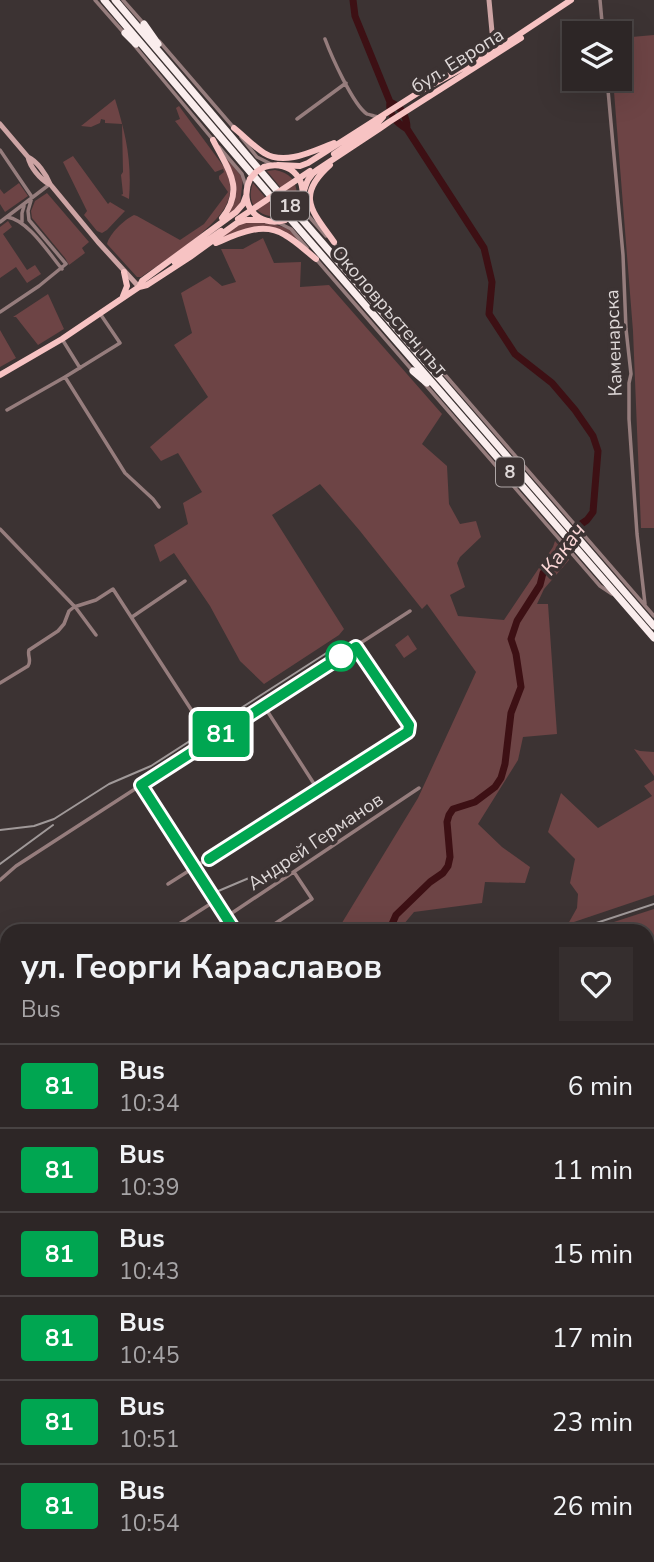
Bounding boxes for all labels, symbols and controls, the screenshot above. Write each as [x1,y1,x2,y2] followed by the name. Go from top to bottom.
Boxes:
[562,21,632,91] map controls
[562,21,632,91] button: layers
[406,22,509,100] street label: бул. Европа
[271,191,309,220] road number: 18
[325,240,453,382] street label: Околовръстен път
[599,289,629,397] street label: Каменарска
[496,458,524,486] road number: 8
[534,517,592,581] water label: Какач
[326,641,356,671] unlabelled marker
[190,711,252,757] line badge: 81
[207,718,235,750] text: 81
[243,787,389,897] street label: Андрей Германов
[21,945,382,990] text: ул. Георги Караславов
[559,947,633,1021] button: heart
[21,994,61,1025] text: Bus
[119,1053,165,1088] text: Bus
[568,1069,633,1104] text: 6 min
[45,1070,74,1102] text: 81
[119,1088,179,1119] text: 10:34
[119,1137,165,1172] text: Bus
[552,1153,633,1188] text: 11 min
[45,1154,74,1186] text: 81
[119,1172,179,1203] text: 10:39
[119,1221,165,1256] text: Bus
[552,1237,633,1272] text: 15 min
[45,1238,74,1270] text: 81
[119,1256,179,1287] text: 10:43
[119,1305,165,1340] text: Bus
[552,1321,633,1356] text: 17 min
[45,1322,74,1354] text: 81
[119,1340,179,1371] text: 10:45
[119,1389,165,1424] text: Bus
[552,1405,633,1440] text: 23 min
[45,1406,74,1438] text: 81
[119,1424,179,1455] text: 10:51
[119,1473,165,1508] text: Bus
[552,1489,633,1524] text: 26 min
[45,1490,74,1522] text: 81
[119,1508,179,1539] text: 10:54

